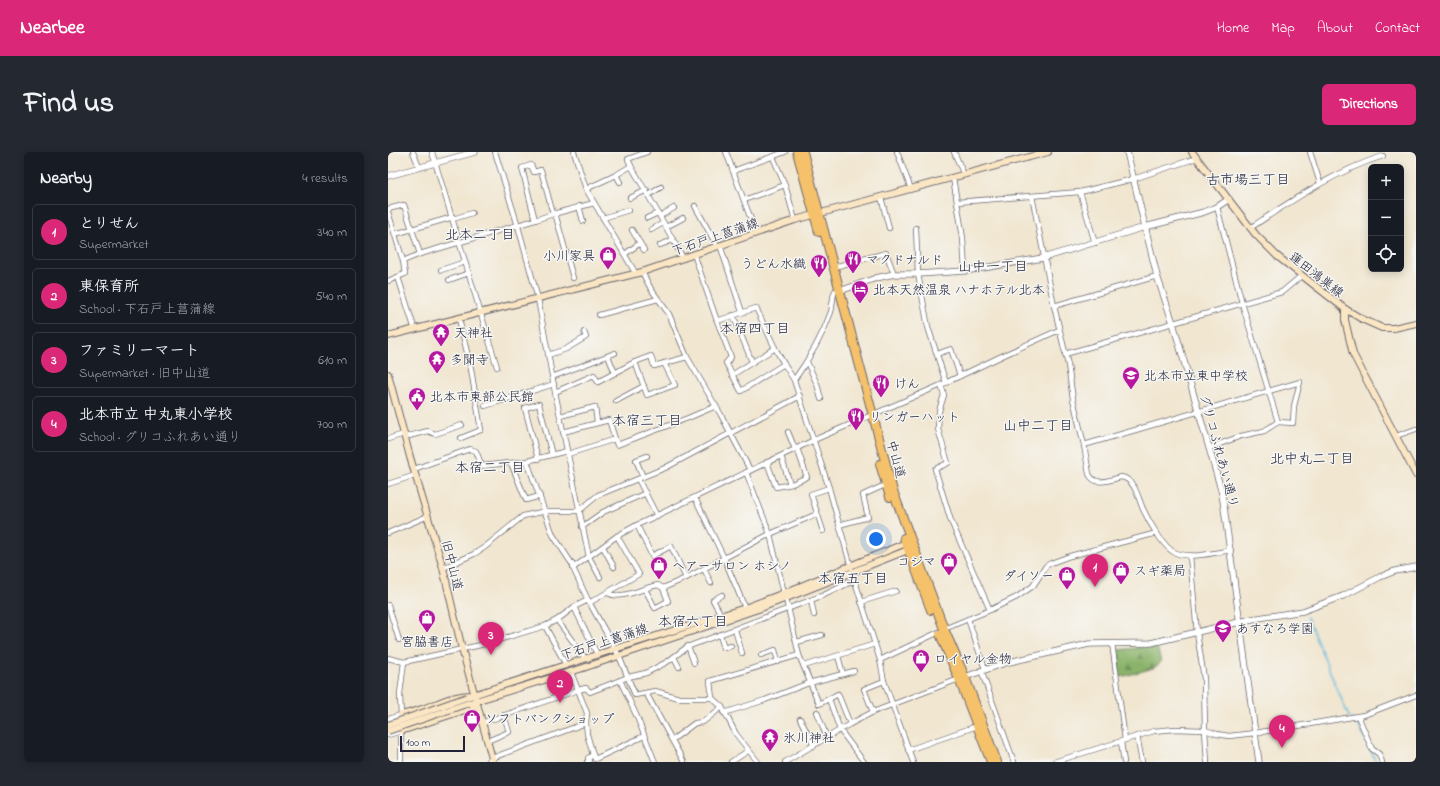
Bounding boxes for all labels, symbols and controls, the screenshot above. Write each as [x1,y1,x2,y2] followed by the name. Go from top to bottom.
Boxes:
[20,15,85,42] text: Nearbee
[1217,18,1249,39] text: Home
[1271,18,1295,39] text: Map
[1317,18,1353,39] text: About
[1375,18,1420,39] text: Contact
[24,84,114,125] text: Find us
[1322,84,1416,125] button: Directions
[1368,164,1404,272] map controls
[1368,164,1404,200] button: +
[40,166,92,191] text: Nearby
[302,169,348,188] text: 4 results
[1206,170,1290,191] district label: 古市場三丁目
[1368,200,1404,236] button: −
[79,213,139,235] text: とりせん
[669,213,763,261] street label: 下石戸上菖蒲線
[52,223,56,242] text: 1
[317,223,347,242] text: 340 m
[445,225,515,246] district label: 北本二丁目
[79,235,149,254] text: Supermarket
[1368,236,1404,272] button: locate
[598,245,618,270] shop icon: 小川家具
[543,247,595,266] place label: 小川家具
[1285,248,1348,303] street label: 蓮田鴻巣線
[843,249,863,274] restaurant icon: マクドナルド
[866,251,943,270] place label: マクドナルド
[809,253,829,278] restaurant icon: うどん水織
[741,255,806,274] place label: うどん水織
[958,257,1028,278] district label: 山中一丁目
[79,276,139,298] text: 東保育所
[850,279,870,304] hotel icon: 北本天然温泉 ハナホテル北本
[873,281,1045,300] place label: 北本天然温泉 ハナホテル北本
[51,287,57,306] text: 2
[315,287,347,306] text: 540 m
[79,300,215,319] text: School · 下石戸上菖蒲線
[720,319,790,340] district label: 本宿四丁目
[431,322,451,347] temple icon: 天神社
[454,324,493,343] place label: 天神社
[79,340,200,362] text: ファミリーマート
[427,349,447,374] temple icon: 多聞寺
[51,351,57,370] text: 3
[318,351,347,370] text: 610 m
[450,351,489,370] place label: 多聞寺
[79,364,210,383] text: Supermarket · 旧中山道
[1121,365,1141,390] school or university icon: 北本市立東中学校
[1144,367,1248,386] place label: 北本市立東中学校
[871,373,891,398] restaurant icon: けん
[894,375,920,394] place label: けん
[407,386,427,411] public building icon: 北本市東部公民館
[430,388,534,407] place label: 北本市東部公民館
[1194,392,1243,510] street label: グリコふれあい通り
[79,404,233,426] text: 北本市立 中丸東小学校
[846,406,866,431] restaurant icon: リンガーハット
[869,408,960,427] place label: リンガーハット
[612,411,682,432] district label: 本宿三丁目
[51,415,57,434] text: 4
[317,415,347,434] text: 700 m
[1003,416,1073,437] district label: 山中二丁目
[79,428,241,447] text: School · グリコふれあい通り
[881,438,910,481] street label: 中山道
[1270,449,1354,470] district label: 北中丸二丁目
[455,458,525,479] district label: 本宿二丁目
[866,529,886,549] your location
[436,538,467,593] street label: 旧中山道
[939,551,959,576] shop icon: コジマ
[897,553,936,572] place label: コジマ
[1082,554,1108,587] pin: 1
[649,555,669,580] shop icon: ヘアーサロン ホシノ
[672,557,791,576] place label: ヘアーサロン ホシノ
[1111,560,1131,585] shop icon: スギ薬局
[1134,562,1186,581] place label: スギ薬局
[1057,565,1077,590] shop icon: ダイソー
[1003,567,1054,586] place label: ダイソー
[818,569,888,590] district label: 本宿五丁目
[417,608,437,633] shop icon: 宮脇書店
[658,612,728,633] district label: 本宿六丁目
[1213,618,1233,643] school or university icon: あすなろ学園
[558,619,652,666] street label: 下石戸上菖蒲線
[1236,620,1314,639] place label: あすなろ学園
[478,622,504,655] pin: 3
[401,633,453,652] place label: 宮脇書店
[911,648,931,673] shop icon: ロイヤル金物
[934,650,1012,669] place label: ロイヤル金物
[547,670,573,703] pin: 2
[462,708,482,733] shop icon: ソフトバンクショップ
[485,710,614,729] place label: ソフトバンクショップ
[1269,715,1295,748] pin: 4
[760,727,780,752] temple icon: 氷川神社
[783,729,835,748] place label: 氷川神社
[400,734,465,753] scale bar
[406,735,430,751] text: 100 m

